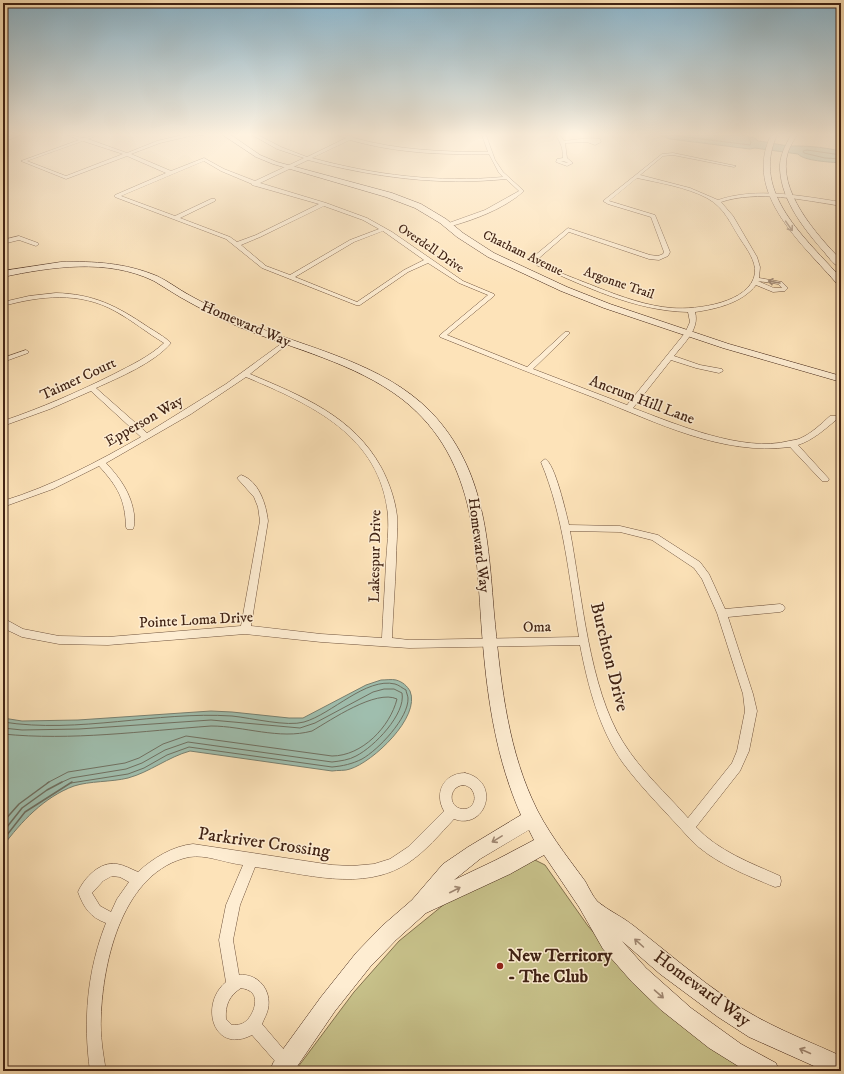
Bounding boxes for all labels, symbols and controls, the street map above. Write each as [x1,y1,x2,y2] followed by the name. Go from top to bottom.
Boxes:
[395,220,467,276] street label: Overdell Drive
[786,220,794,232] one-way arrow
[480,227,566,279] street label: Chatham Avenue
[582,263,656,303] street label: Argonne Trail
[767,278,780,286] one-way arrow
[198,297,294,352] street label: Homeward Way
[37,353,119,405] street label: Taimer Court
[587,371,697,429] street label: Ancrum Hill Lane
[102,391,187,451] street label: Epperson Way
[464,496,494,594] street label: Homeward Way
[365,509,385,603] street label: Lakespur Drive
[585,600,633,714] street label: Burchton Drive
[139,608,253,632] street label: Pointe Loma Drive
[523,617,552,637] street label: Oma
[197,823,332,863] street label: Parkriver Crossing
[491,835,503,843] one-way arrow
[448,886,460,893] one-way arrow
[634,938,644,947] one-way arrow
[508,945,613,988] place label: New Territory - The Club
[649,946,755,1032] street label: Homeward Way
[495,961,505,971] marker: New Territory - The Club
[654,989,664,998] one-way arrow
[800,1047,812,1055] one-way arrow

